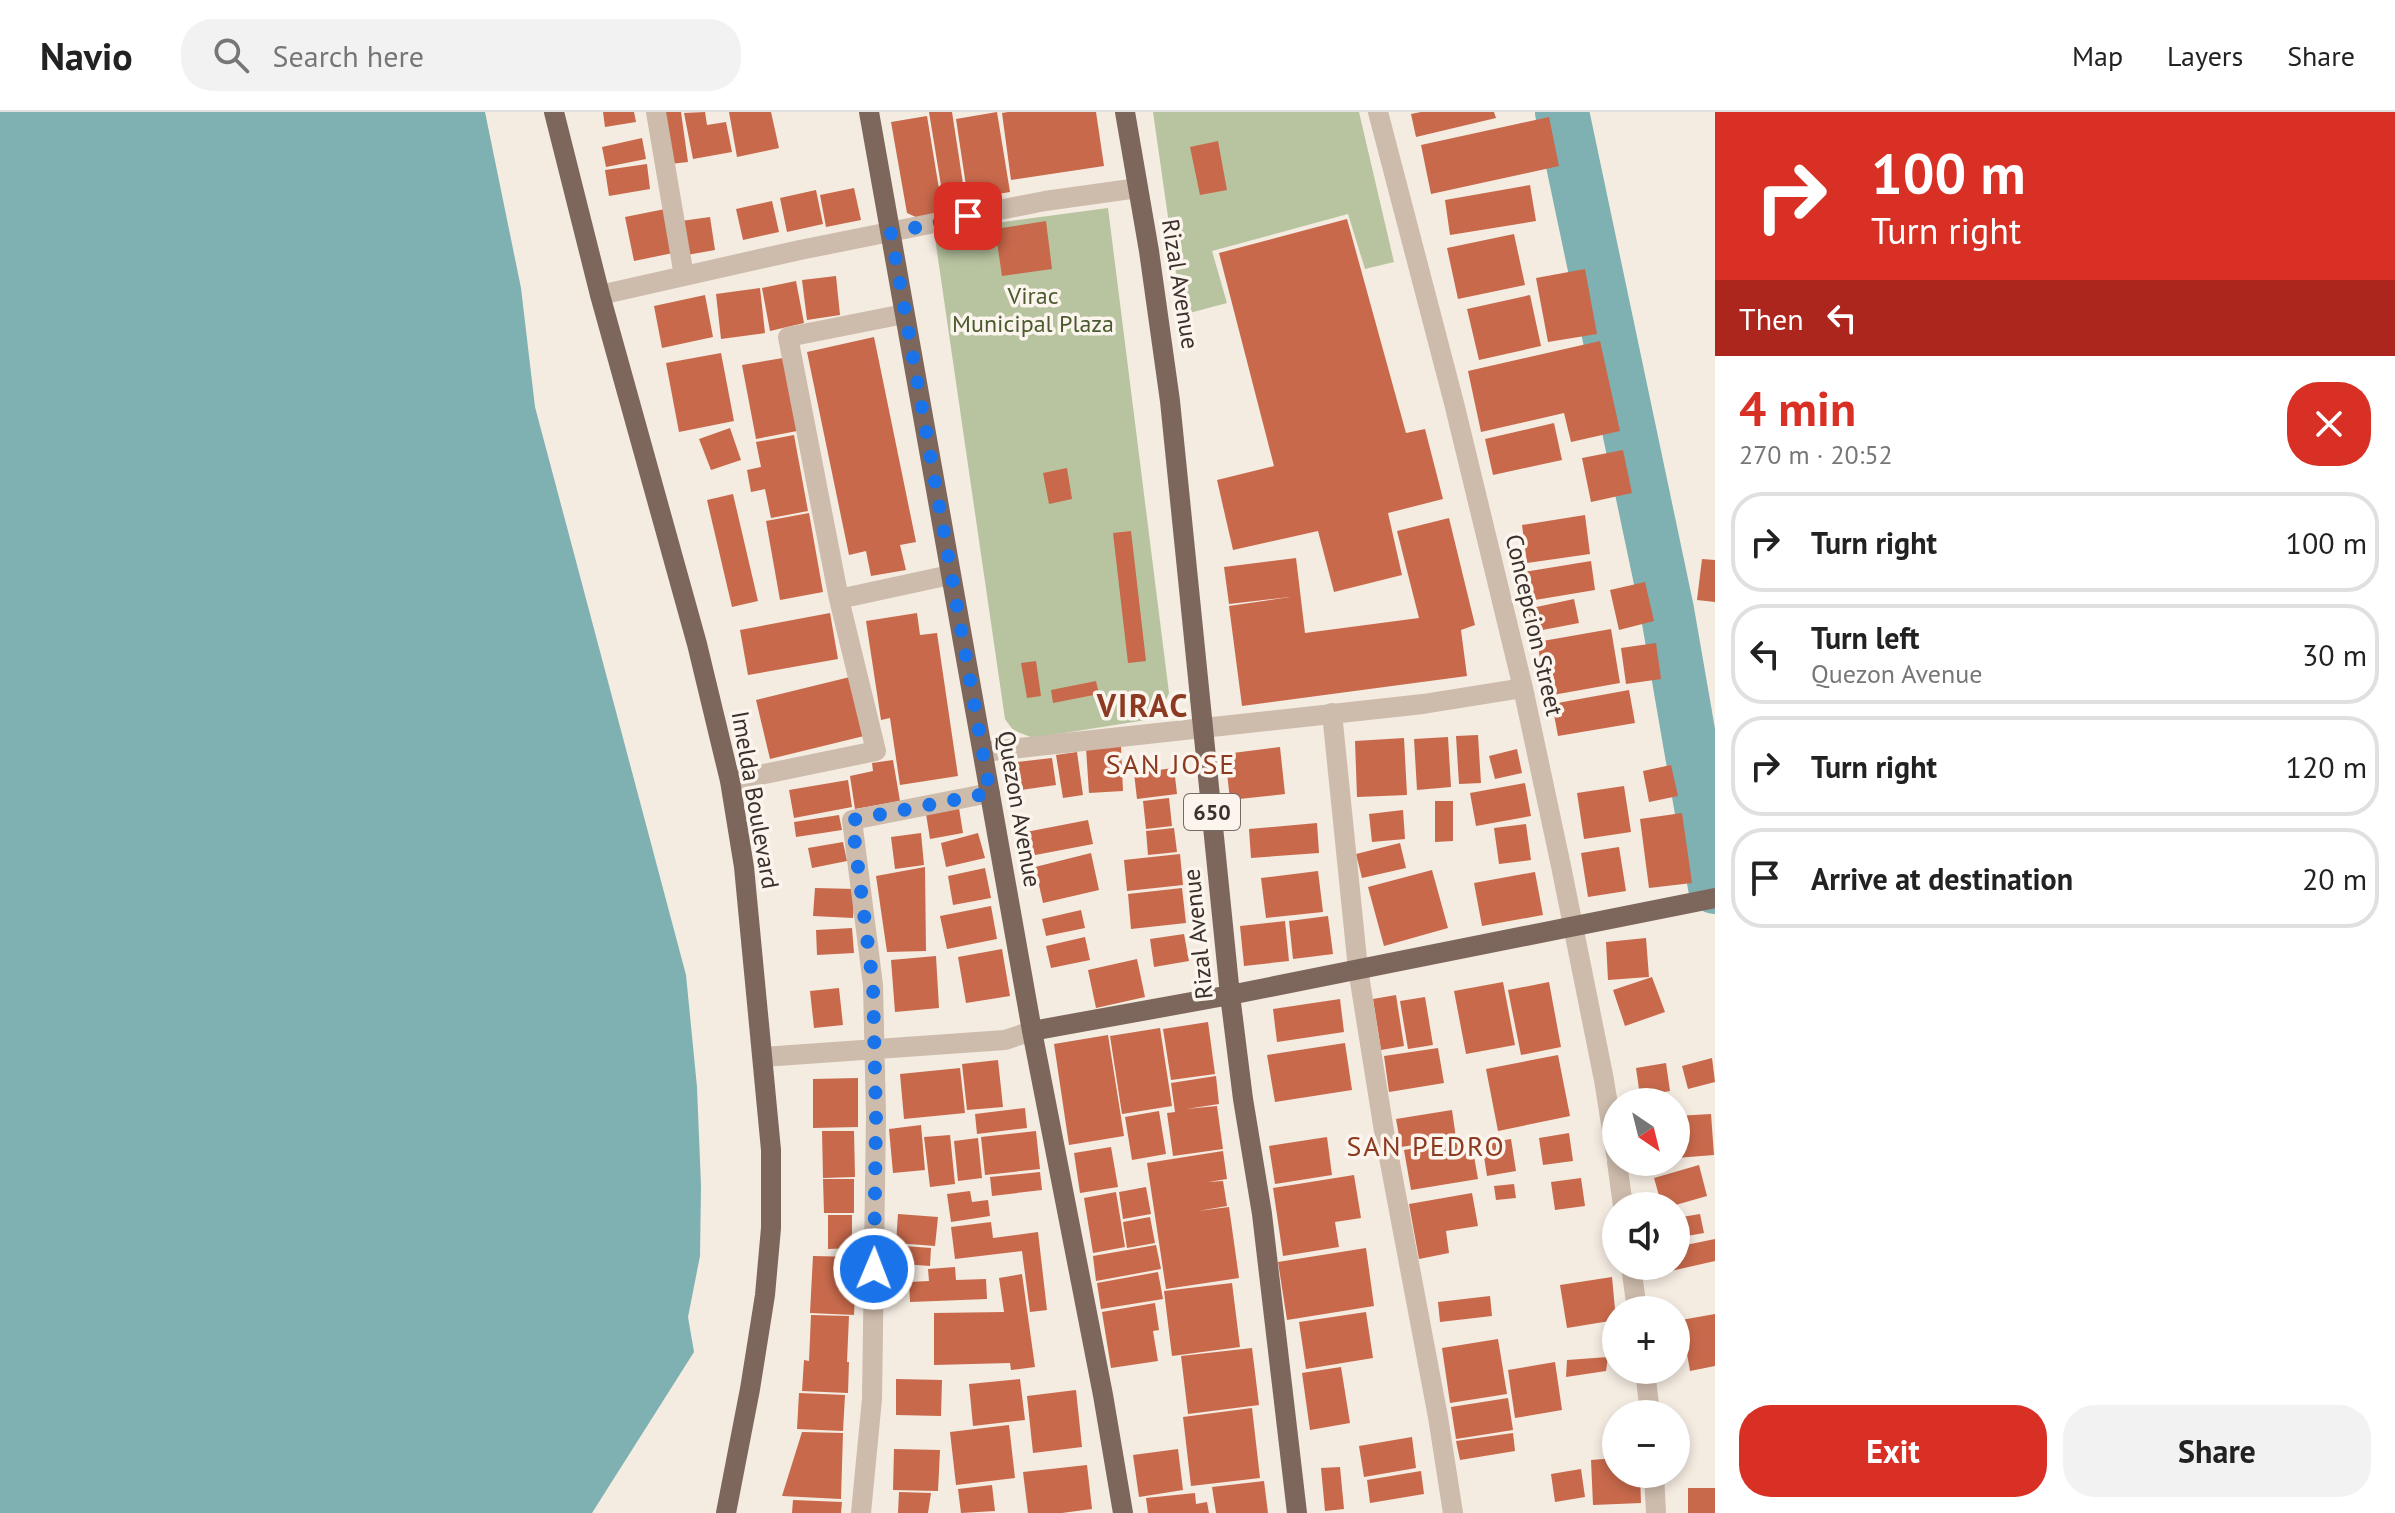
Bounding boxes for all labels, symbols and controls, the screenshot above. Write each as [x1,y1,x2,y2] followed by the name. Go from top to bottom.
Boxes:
[181,19,741,91] search box
[40,31,133,80] text: Navio
[209,33,253,77] icon: search
[273,36,424,75] text: Search here
[2072,37,2123,74] text: Map
[2167,37,2243,74] text: Layers
[2287,37,2355,74] text: Share
[1871,137,2026,209] text: 100 m
[1739,144,1843,248] icon: right
[934,182,1002,250] pin
[946,194,990,238] icon: arrive
[1871,207,2021,254] text: Turn right
[1155,217,1206,351] street label: Rizal Avenue
[952,280,1114,339] park label: Virac Municipal Plaza
[1820,296,1864,340] icon: left
[1739,299,1804,338] text: Then
[1739,377,1856,439] text: 4 min
[2287,382,2371,466] button: close
[1739,438,1893,471] text: 270 m · 20:52
[1743,520,1787,564] icon: right
[1811,523,1937,562] text: Turn right
[2286,523,2367,562] text: 100 m
[1499,531,1570,719] street label: Concepcion Street
[1811,618,1919,657] text: Turn left
[1743,632,1787,676] icon: left
[2302,635,2367,674] text: 30 m
[1811,657,1982,690] text: Quezon Avenue
[1096,684,1189,726] district label: VIRAC
[725,709,786,891] street label: Imelda Boulevard
[990,728,1048,890] street label: Quezon Avenue
[1743,744,1787,788] icon: right
[1106,745,1236,782] district label: SAN JOSE
[1811,747,1937,786] text: Turn right
[2286,747,2367,786] text: 120 m
[1184,794,1240,830] road number: 650
[1743,856,1787,900] icon: arrive
[1811,859,2073,898] text: Arrive at destination
[2302,859,2367,898] text: 20 m
[1175,867,1220,1001] street label: Rizal Avenue
[1602,1088,1690,1176] north arrow
[1602,1088,1690,1488] map controls
[1346,1127,1506,1164] district label: SAN PEDRO
[1602,1192,1690,1280] button: sound
[832,1227,916,1311] position arrow
[1602,1296,1690,1384] button: +
[1602,1400,1690,1488] button: −
[1739,1405,2047,1497] button: Exit
[2063,1405,2371,1497] button: Share

